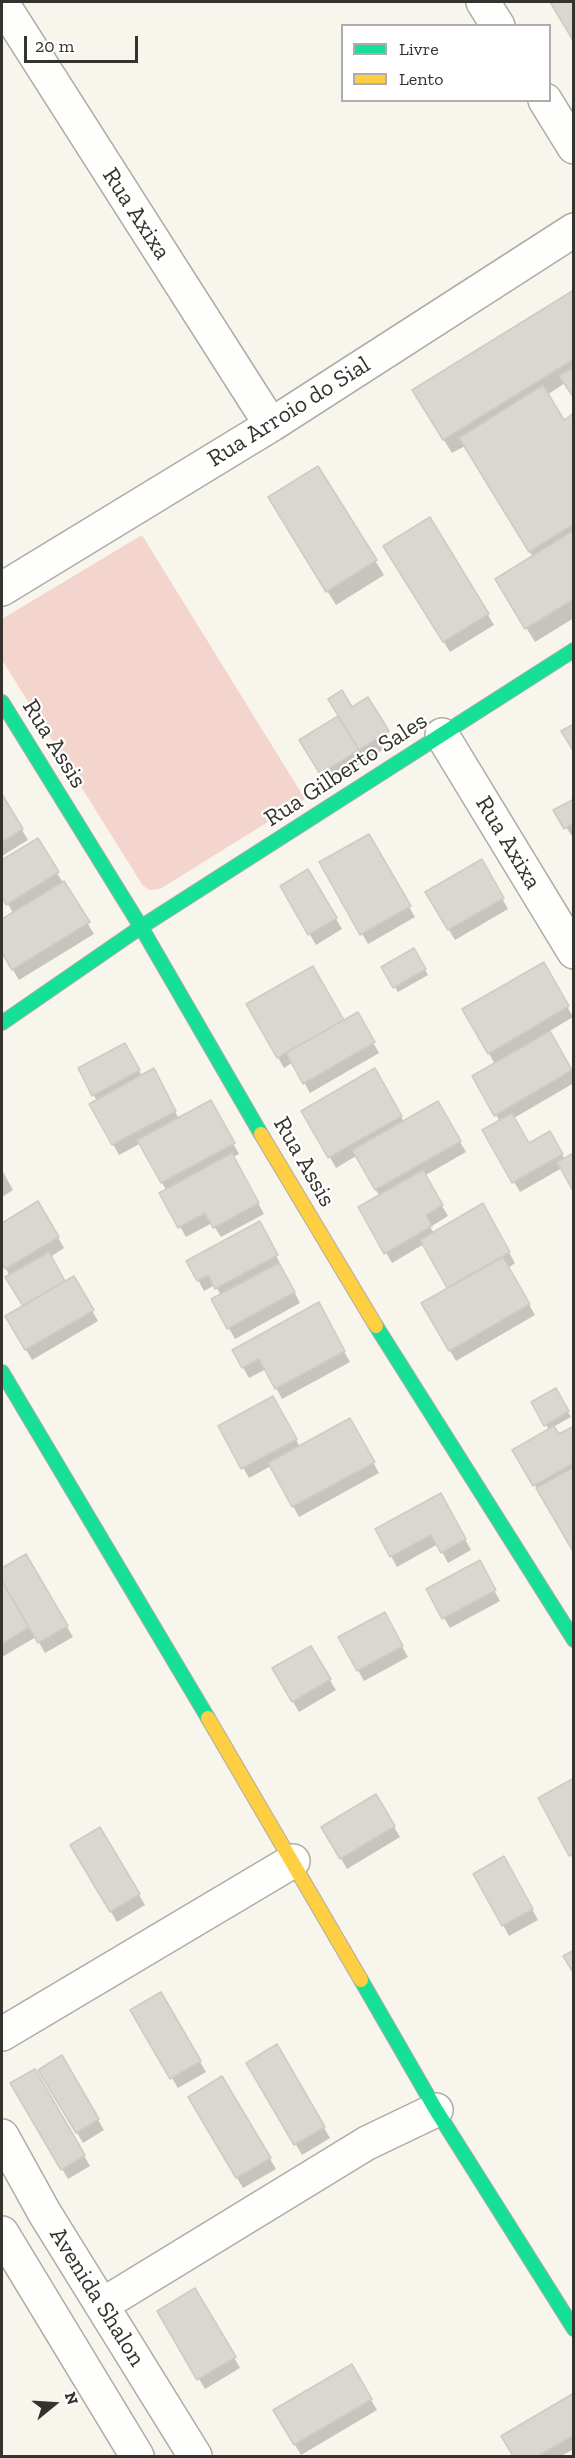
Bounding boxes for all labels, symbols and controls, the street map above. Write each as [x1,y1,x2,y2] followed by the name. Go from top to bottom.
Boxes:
[27,24,141,62] scale bar
[341,24,551,102] legend
[35,35,74,57] text: 20 m
[399,38,439,60] text: Livre
[399,68,444,90] text: Lento
[96,163,176,265] street label: Rua Axixa
[202,350,376,474] street label: Rua Arroio do Sial
[16,694,92,794] street label: Rua Assis
[259,707,433,833] street label: Rua Gilberto Sales
[469,791,547,895] street label: Rua Axixa
[267,1112,341,1212] street label: Rua Assis
[43,2222,151,2372] street label: Avenida Shalon
[24,2374,84,2434] north arrow
[61,2390,83,2407] text: N

